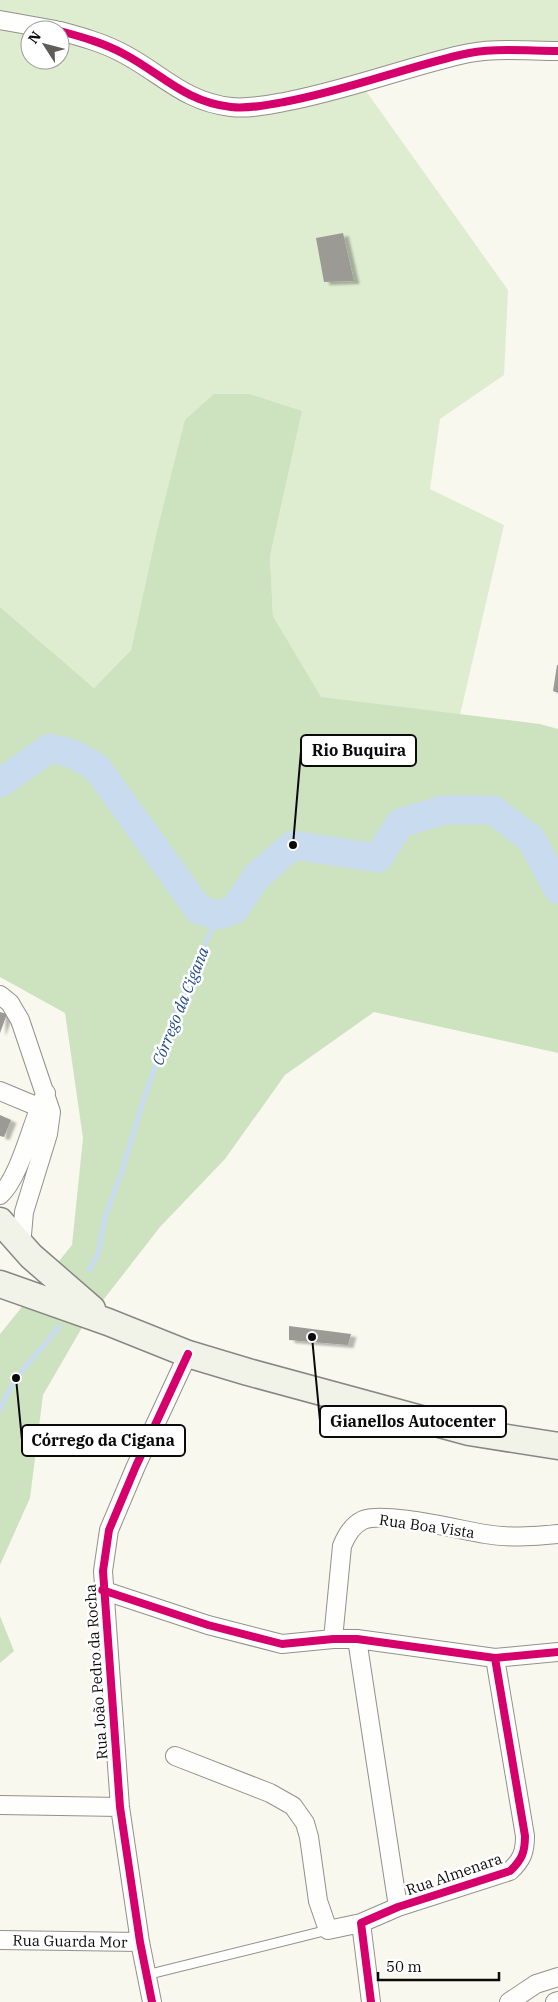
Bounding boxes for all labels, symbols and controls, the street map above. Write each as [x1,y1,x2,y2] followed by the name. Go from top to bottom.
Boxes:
[20,20,70,70] north arrow
[24,28,45,47] text: N
[301,735,416,766] callout: Rio Buquira
[312,740,406,760] text: Rio Buquira
[147,944,213,1068] water label: Córrego da Cigana
[320,1406,506,1437] callout: Gianellos Autocenter
[330,1411,496,1431] text: Gianellos Autocenter
[22,1425,185,1456] callout: Córrego da Cigana
[31,1430,175,1450] text: Córrego da Cigana
[378,1510,476,1542] street label: Rua Boa Vista
[80,1584,112,1760] street label: Rua João Pedro da Rocha
[403,1849,505,1899] street label: Rua Almenara
[12,1930,128,1952] street label: Rua Guarda Mor
[378,1950,499,1982] scale bar
[386,1957,422,1976] text: 50 m

